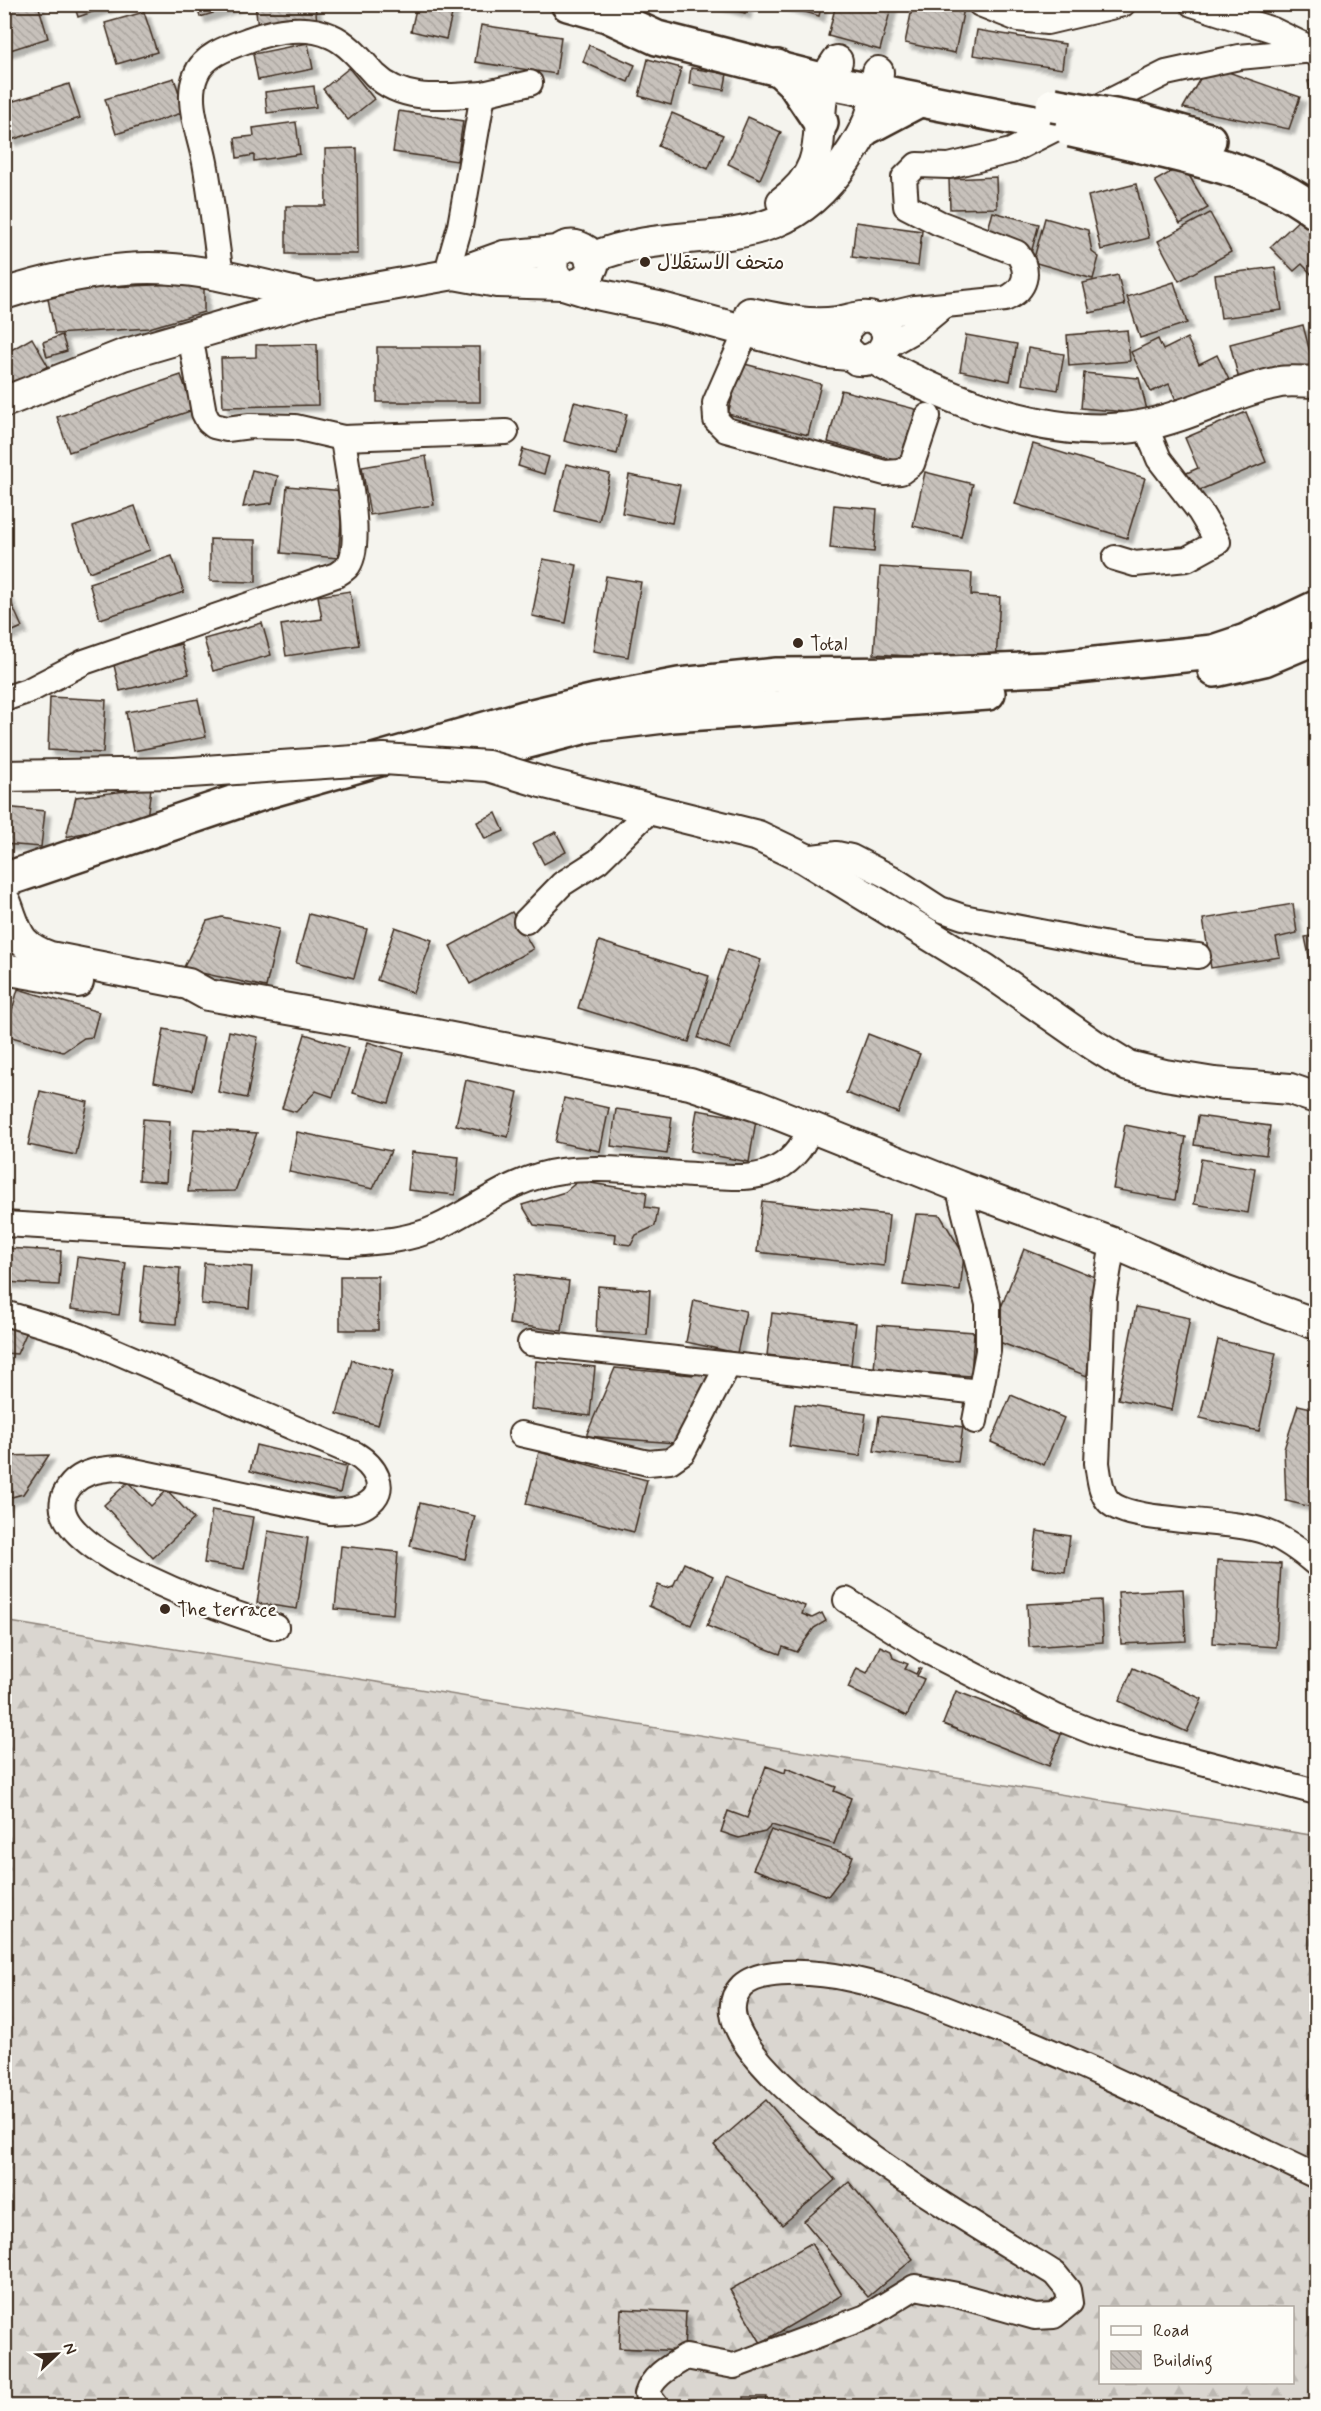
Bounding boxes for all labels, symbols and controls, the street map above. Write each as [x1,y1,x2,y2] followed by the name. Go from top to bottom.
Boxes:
[657,250,784,277] place label: متحف الاستقلال
[638,255,652,269] marker: متحف الاستقلال
[810,631,848,658] place label: Total
[791,636,805,650] marker: Total
[177,1597,277,1624] place label: The terrace
[158,1602,172,1616] marker: The terrace
[1099,2306,1294,2384] legend
[1153,2319,1189,2343] text: Road
[27,2324,87,2384] north arrow
[58,2340,81,2358] text: N
[1153,2349,1213,2375] text: Building

